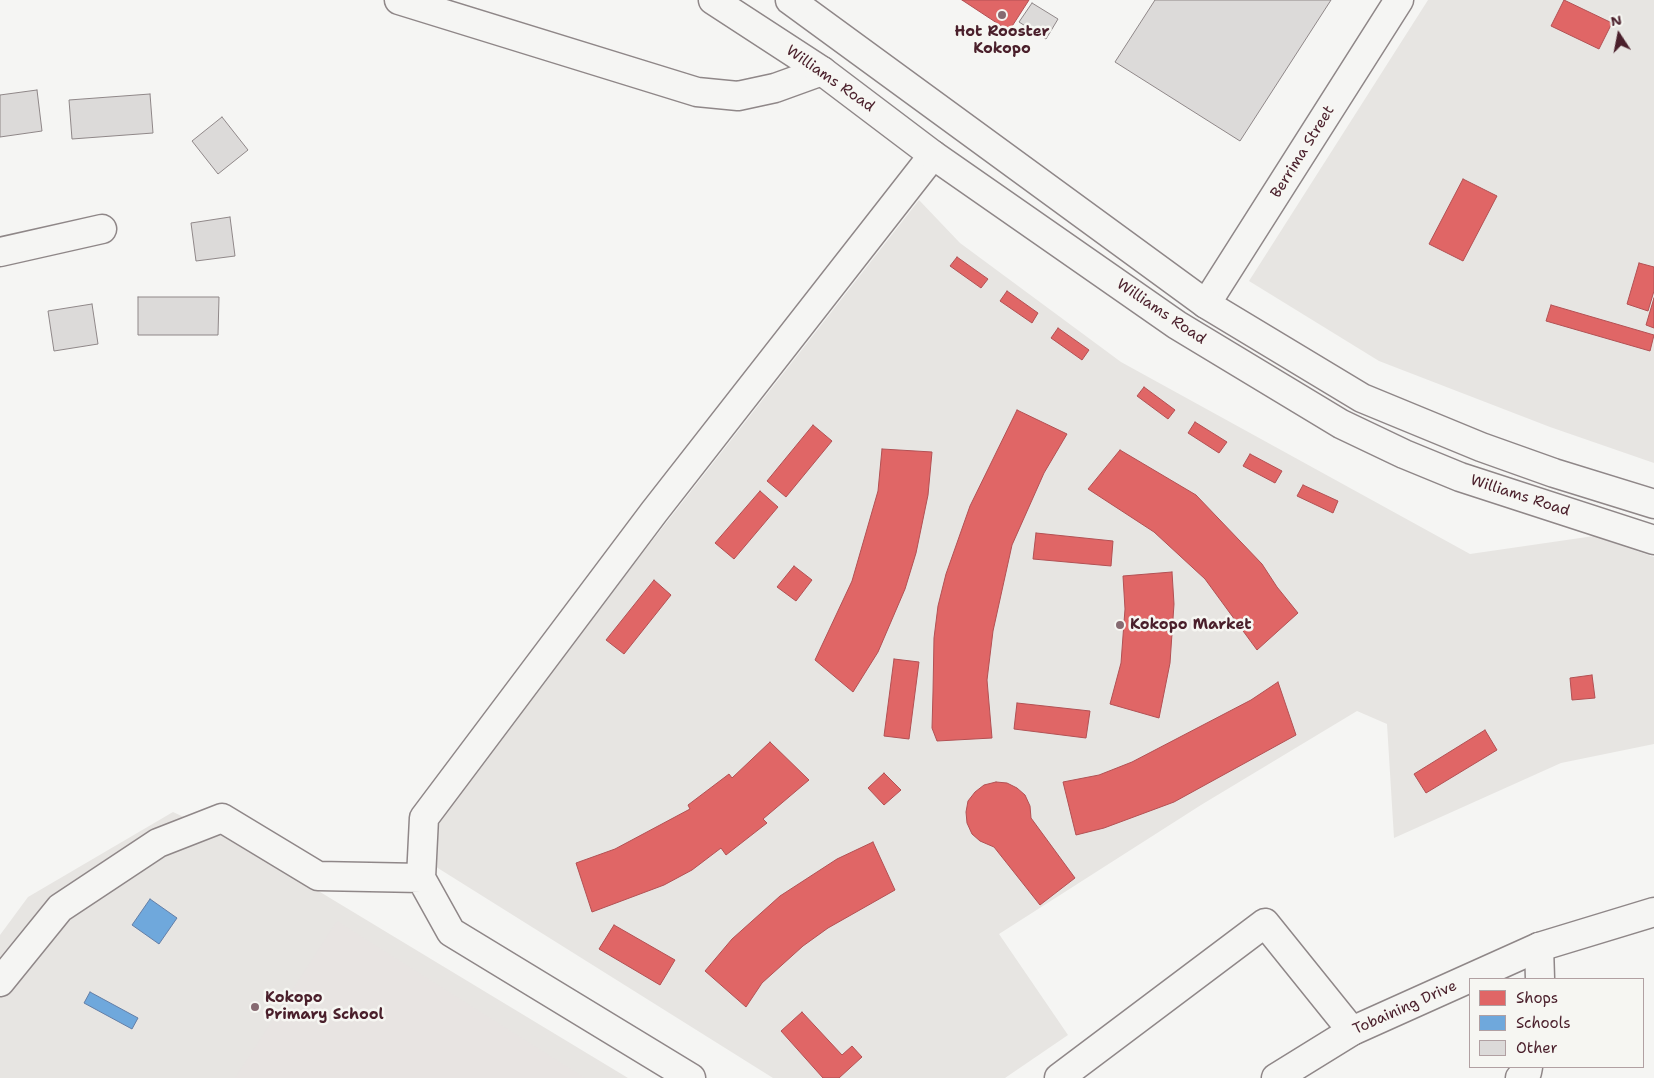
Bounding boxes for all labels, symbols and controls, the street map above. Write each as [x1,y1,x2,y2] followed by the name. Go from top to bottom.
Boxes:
[996,9,1008,21] marker: Hot Rooster Kokopo
[1594,10,1644,60] north arrow
[1609,10,1623,30] text: N
[955,23,1049,58] place label: Hot Rooster Kokopo
[782,42,878,116] street label: Williams Road
[1267,102,1339,202] street label: Berrima Street
[1113,276,1209,348] street label: Williams Road
[1468,471,1572,521] street label: Williams Road
[1130,616,1252,634] place label: Kokopo Market
[1114,619,1126,631] marker: Kokopo Market
[1350,977,1460,1039] street label: Tobaining Drive
[1469,978,1644,1068] legend
[1516,988,1558,1008] text: Shops
[265,989,384,1024] place label: Kokopo Primary School
[249,1001,261,1013] marker: Kokopo Primary School
[1516,1013,1571,1033] text: Schools
[1516,1038,1558,1058] text: Other

